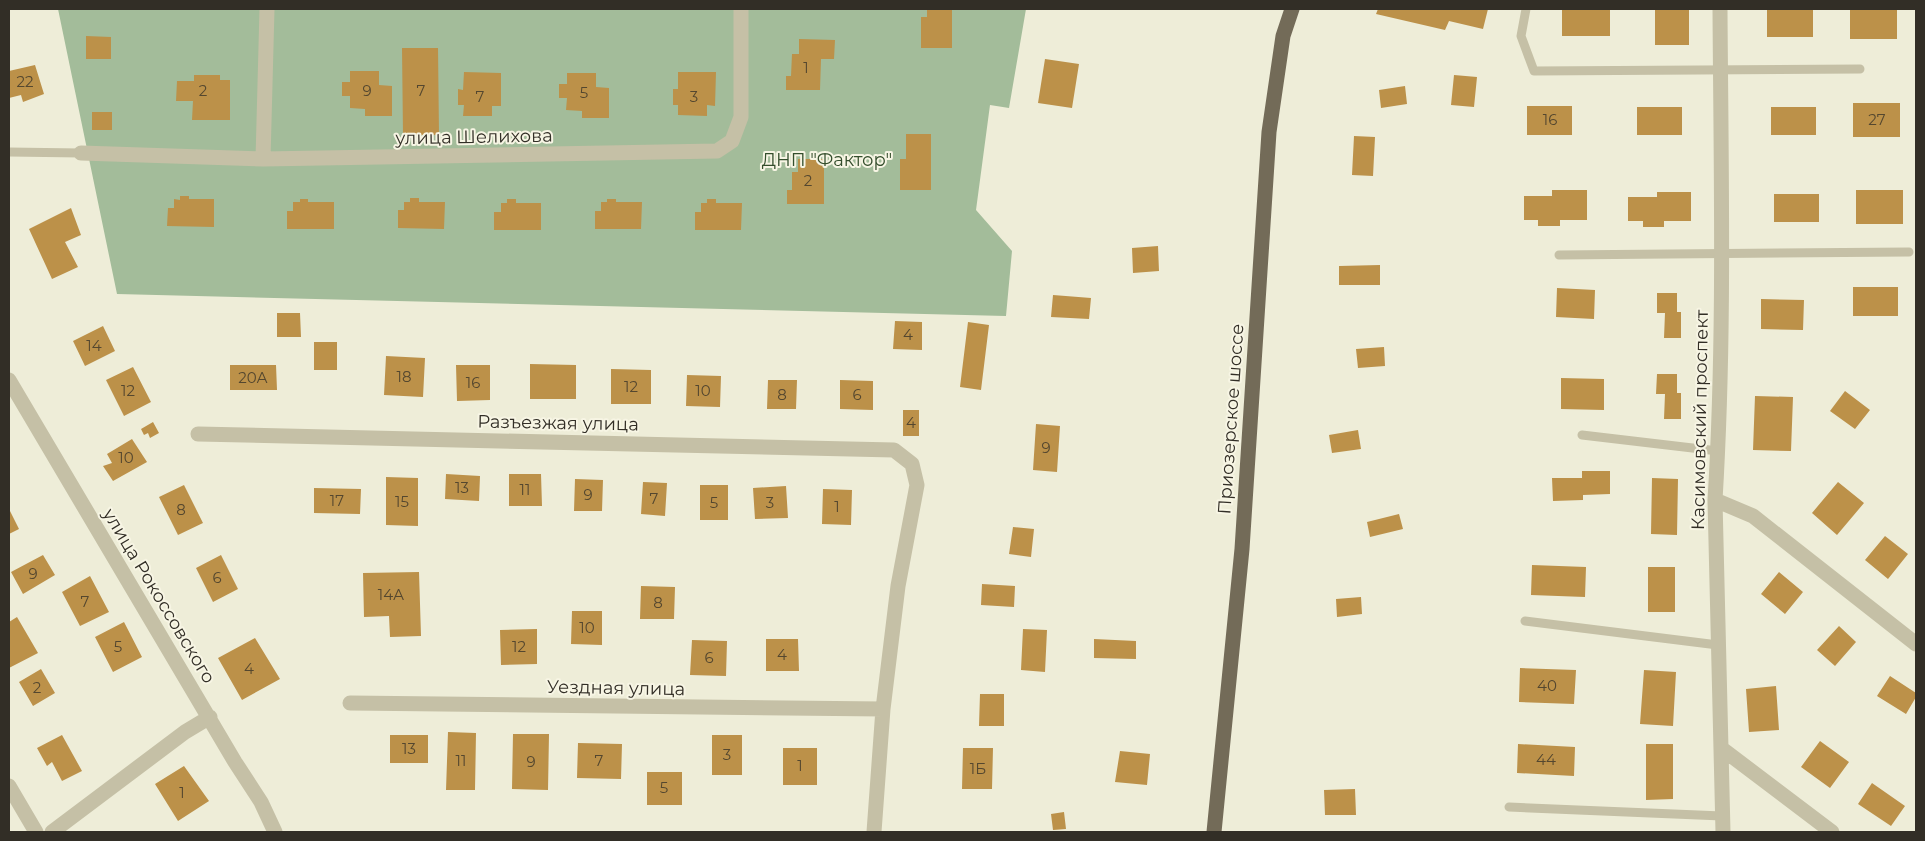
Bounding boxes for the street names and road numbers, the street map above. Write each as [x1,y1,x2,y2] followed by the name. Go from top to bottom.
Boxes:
[394,125,553,149] street label: улица Шелихова
[1687,309,1713,530] street label: Касимовский проспект
[1213,323,1249,515] street label: Приозерское шоссе
[477,411,639,435] street label: Разъезжая улица
[98,504,220,687] street label: улица Рокоссовского
[547,676,685,700] street label: Уездная улица

